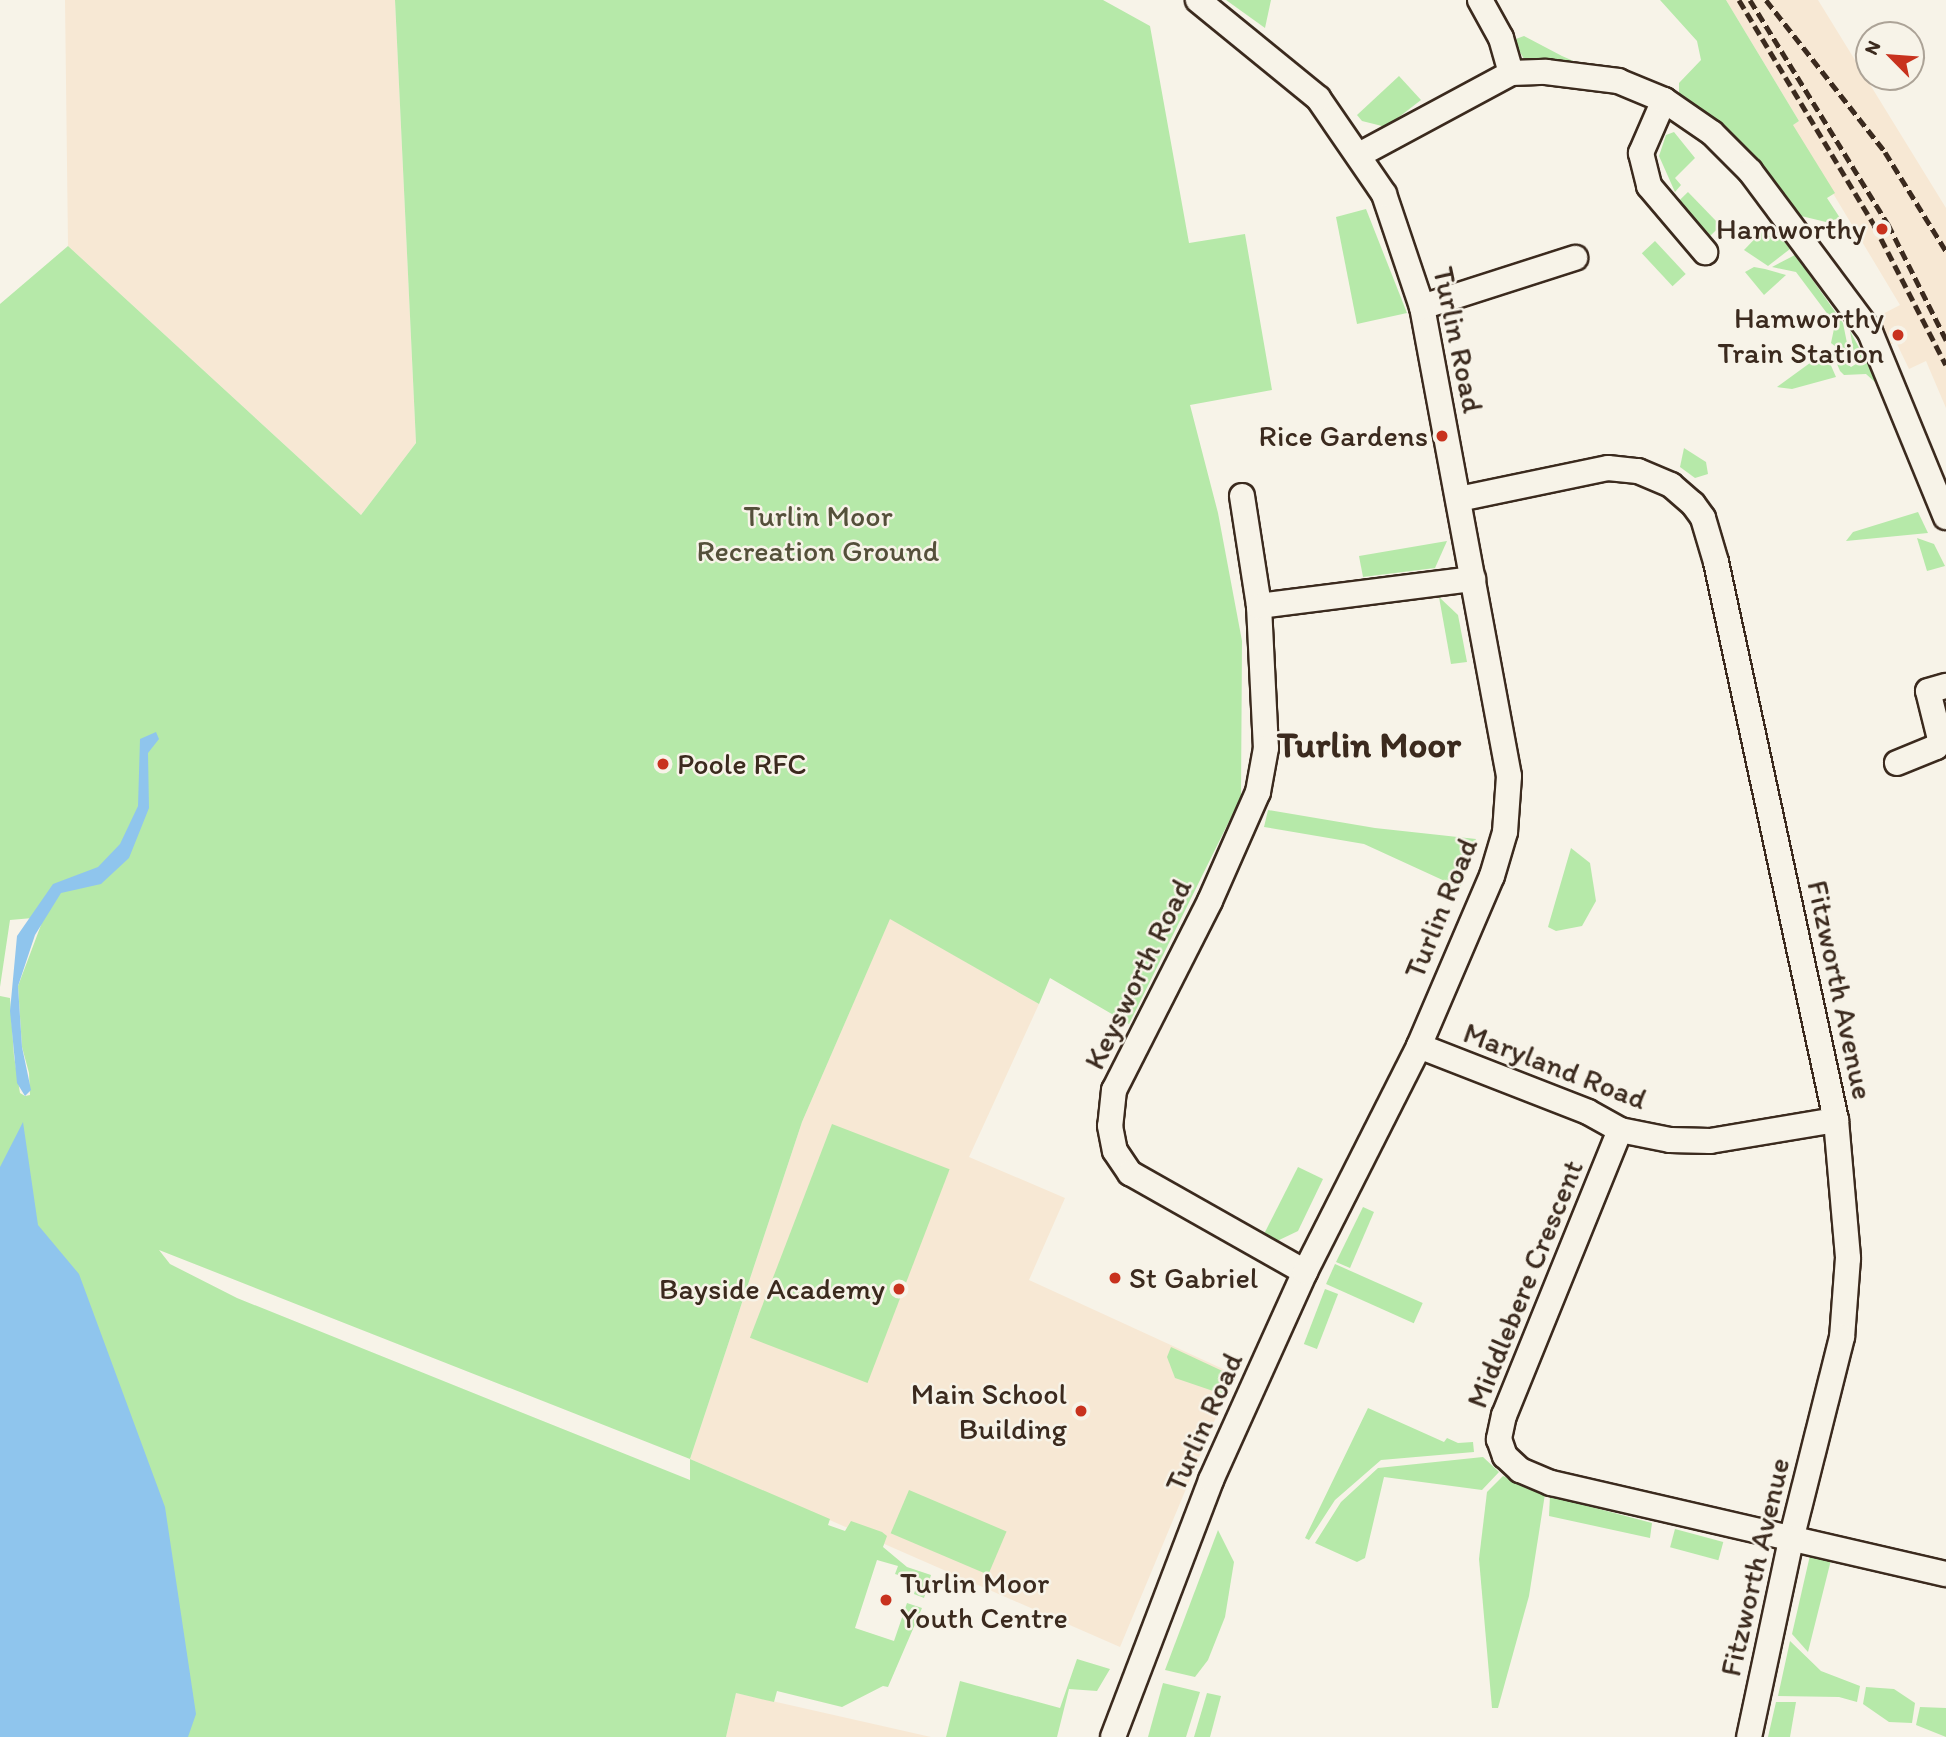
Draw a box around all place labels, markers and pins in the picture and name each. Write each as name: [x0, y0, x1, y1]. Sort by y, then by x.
place label: Hamworthy: [1716, 211, 1866, 247]
marker: Hamworthy: [1872, 219, 1892, 239]
place label: Hamworthy Train Station: [1716, 300, 1884, 370]
marker: Hamworthy Train Station: [1890, 327, 1906, 343]
place label: Rice Gardens: [1258, 418, 1428, 454]
marker: Rice Gardens: [1434, 428, 1450, 444]
place label: Poole RFC: [677, 746, 806, 782]
marker: Poole RFC: [655, 756, 671, 772]
place label: St Gabriel: [1129, 1260, 1258, 1296]
marker: St Gabriel: [1107, 1270, 1123, 1286]
place label: Bayside Academy: [659, 1271, 885, 1307]
marker: Bayside Academy: [891, 1281, 907, 1297]
place label: Main School Building: [911, 1376, 1067, 1446]
marker: Main School Building: [1073, 1403, 1089, 1419]
place label: Turlin Moor Youth Centre: [900, 1565, 1068, 1636]
marker: Turlin Moor Youth Centre: [878, 1592, 894, 1608]

